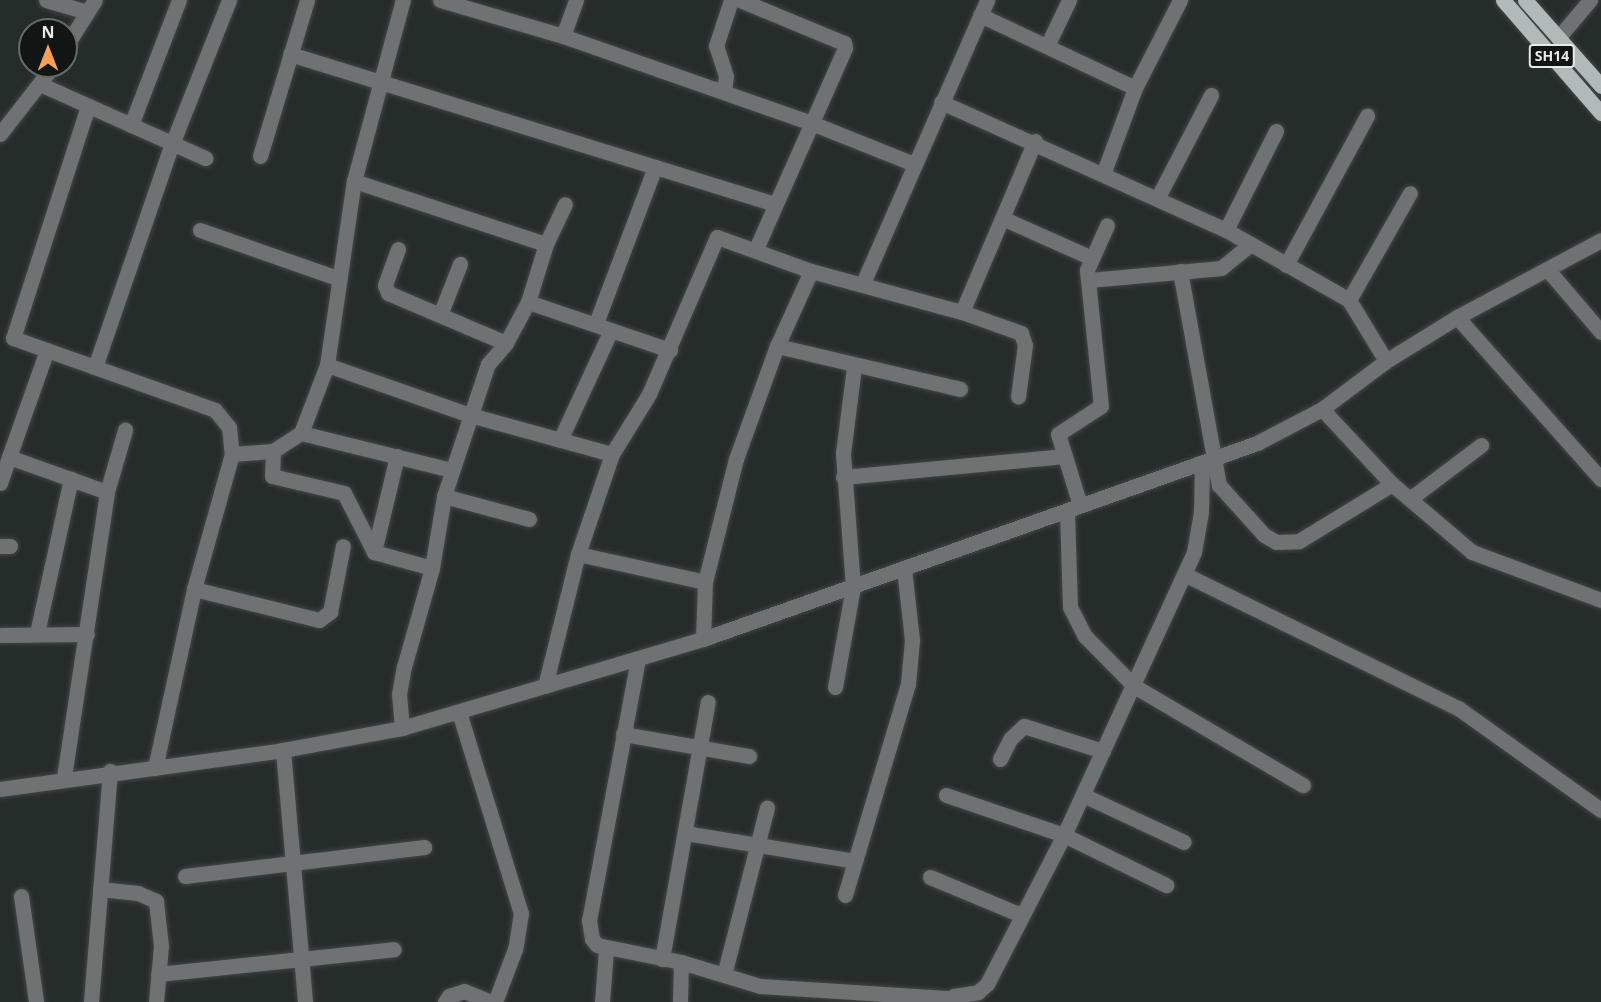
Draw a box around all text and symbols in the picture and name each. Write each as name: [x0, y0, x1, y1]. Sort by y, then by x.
north arrow: [18, 18, 78, 78]
text: N: [41, 21, 55, 43]
road number: SH14: [1528, 45, 1576, 67]

